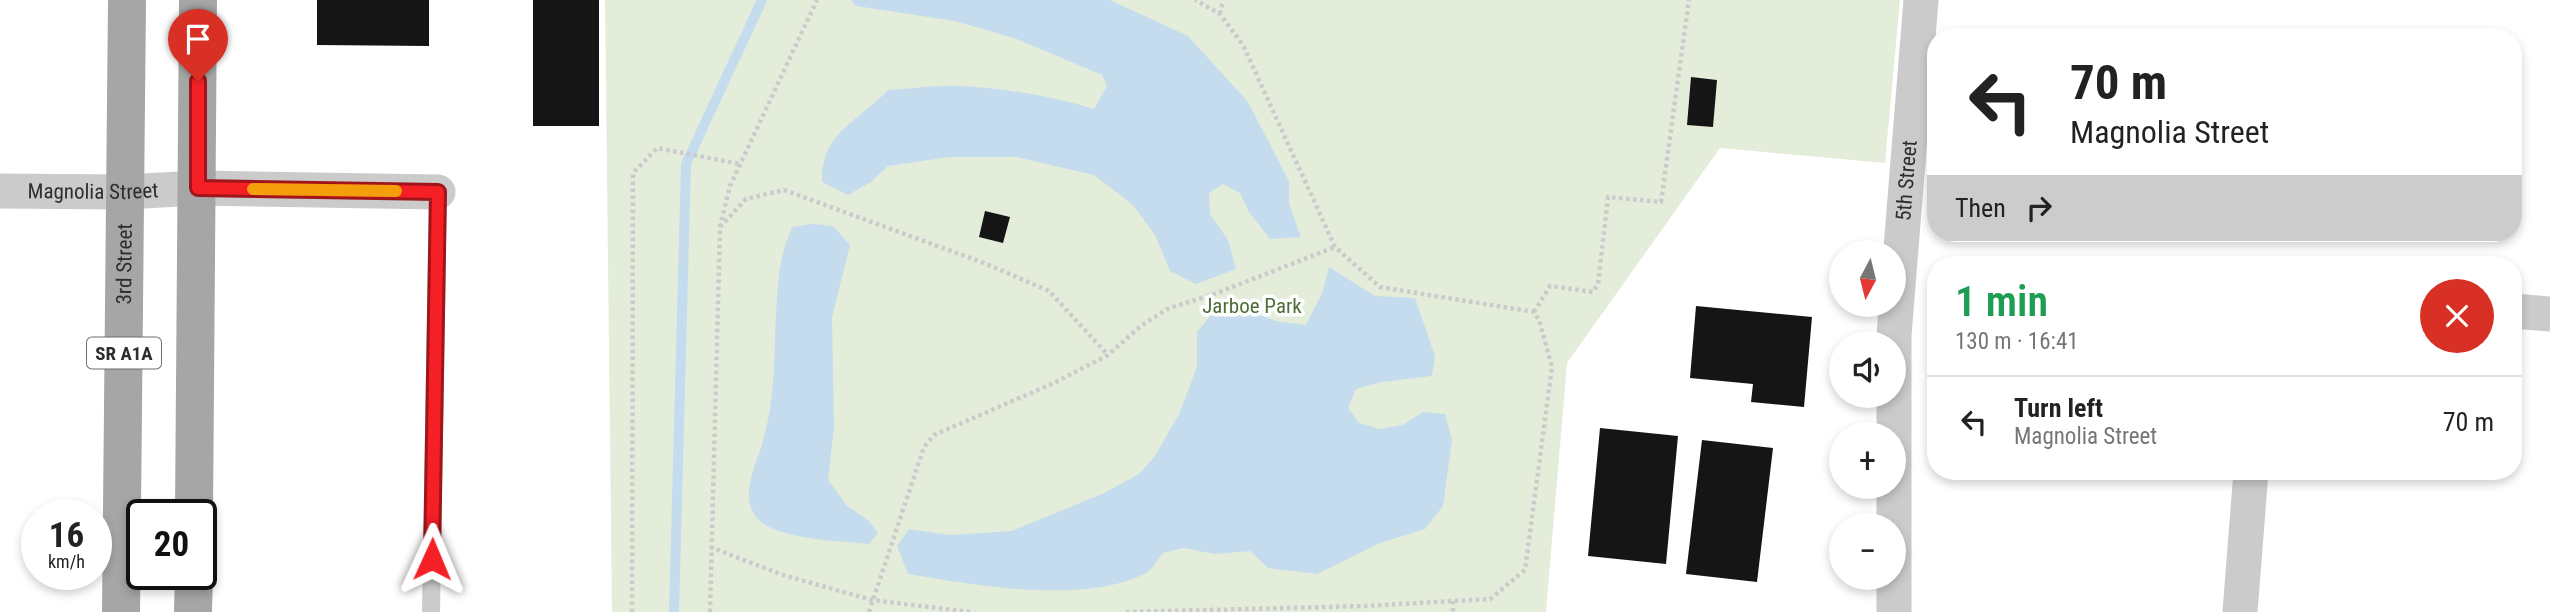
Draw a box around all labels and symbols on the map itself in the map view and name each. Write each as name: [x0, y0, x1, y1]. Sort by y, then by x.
pin: [168, 9, 228, 81]
street label: 5th Street: [1891, 139, 1922, 222]
street label: Magnolia Street: [28, 178, 159, 204]
street label: 3rd Street: [112, 223, 137, 305]
north arrow: [1829, 240, 1906, 317]
park label: Jarboe Park: [1202, 294, 1302, 318]
road number: SR A1A: [87, 338, 161, 368]
speed limit sign: 20: [126, 499, 217, 590]
position arrow: [395, 522, 469, 596]

